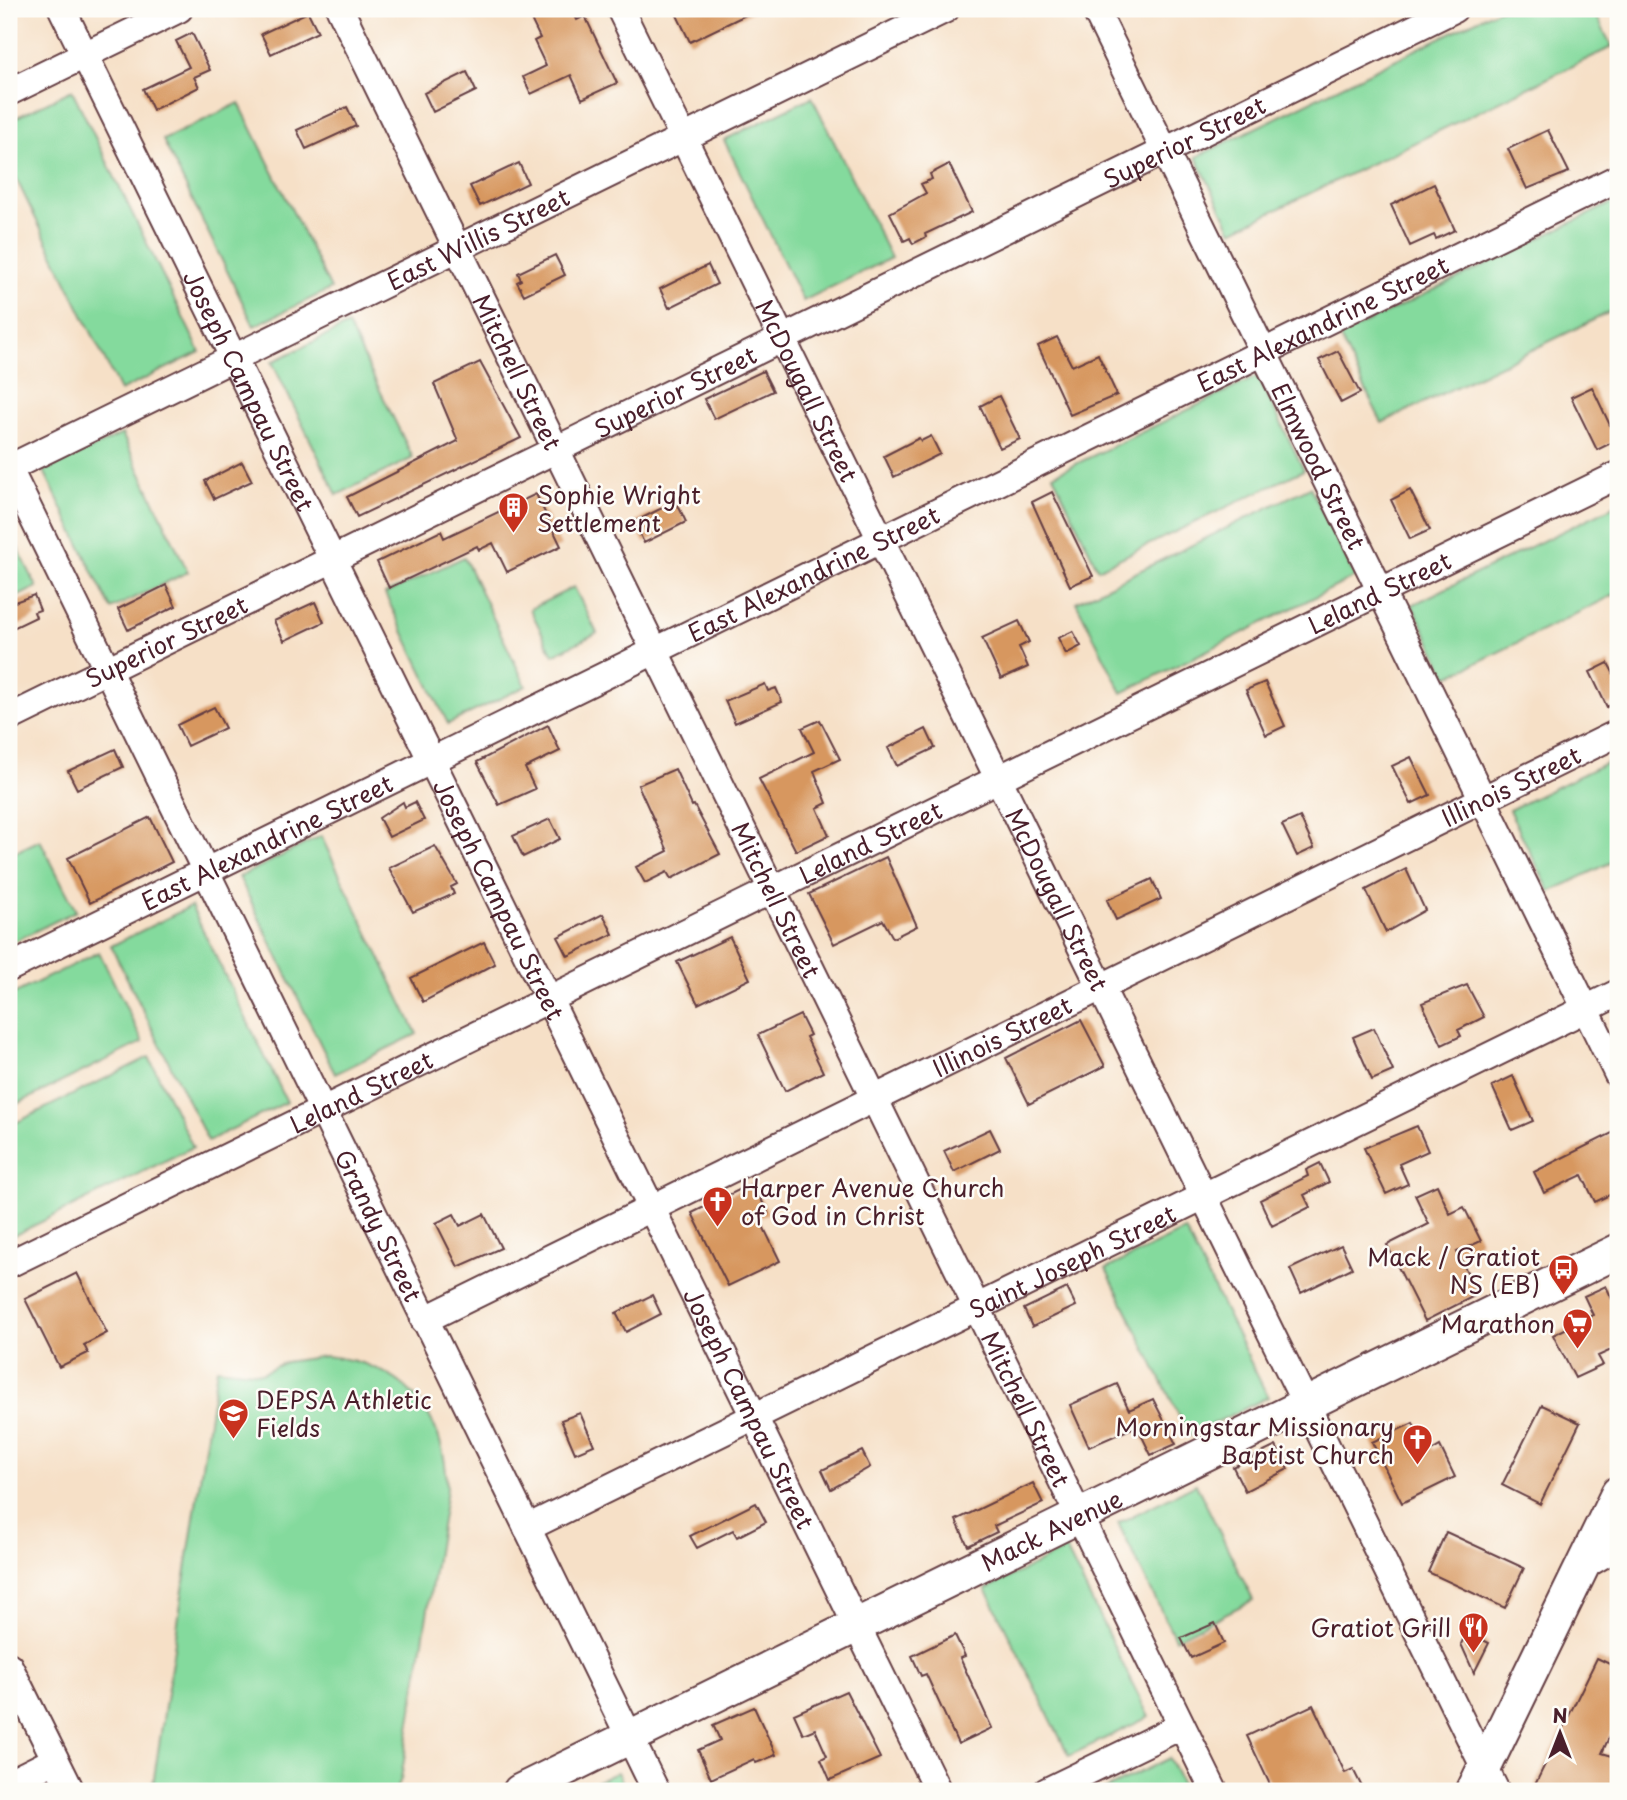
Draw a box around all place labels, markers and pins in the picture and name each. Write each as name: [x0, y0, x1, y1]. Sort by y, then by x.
place label: Sophie Wright Settlement: [537, 476, 701, 540]
building icon: Sophie Wright Settlement: [497, 491, 531, 535]
place label: Harper Avenue Church of God in Christ: [741, 1169, 1005, 1233]
church icon: Harper Avenue Church of God in Christ: [701, 1184, 735, 1228]
place label: Mack / Gratiot NS (EB): [1367, 1238, 1540, 1302]
bus stop icon: Mack / Gratiot NS (EB): [1546, 1253, 1580, 1297]
place label: Marathon: [1441, 1305, 1555, 1341]
supermarket icon: Marathon: [1561, 1306, 1595, 1350]
place label: DEPSA Athletic Fields: [256, 1381, 432, 1445]
school or university icon: DEPSA Athletic Fields: [216, 1396, 250, 1440]
place label: Morningstar Missionary Baptist Church: [1115, 1408, 1394, 1472]
church icon: Morningstar Missionary Baptist Church: [1400, 1423, 1434, 1467]
place label: Gratiot Grill: [1310, 1609, 1451, 1645]
restaurant icon: Gratiot Grill: [1457, 1610, 1491, 1654]

